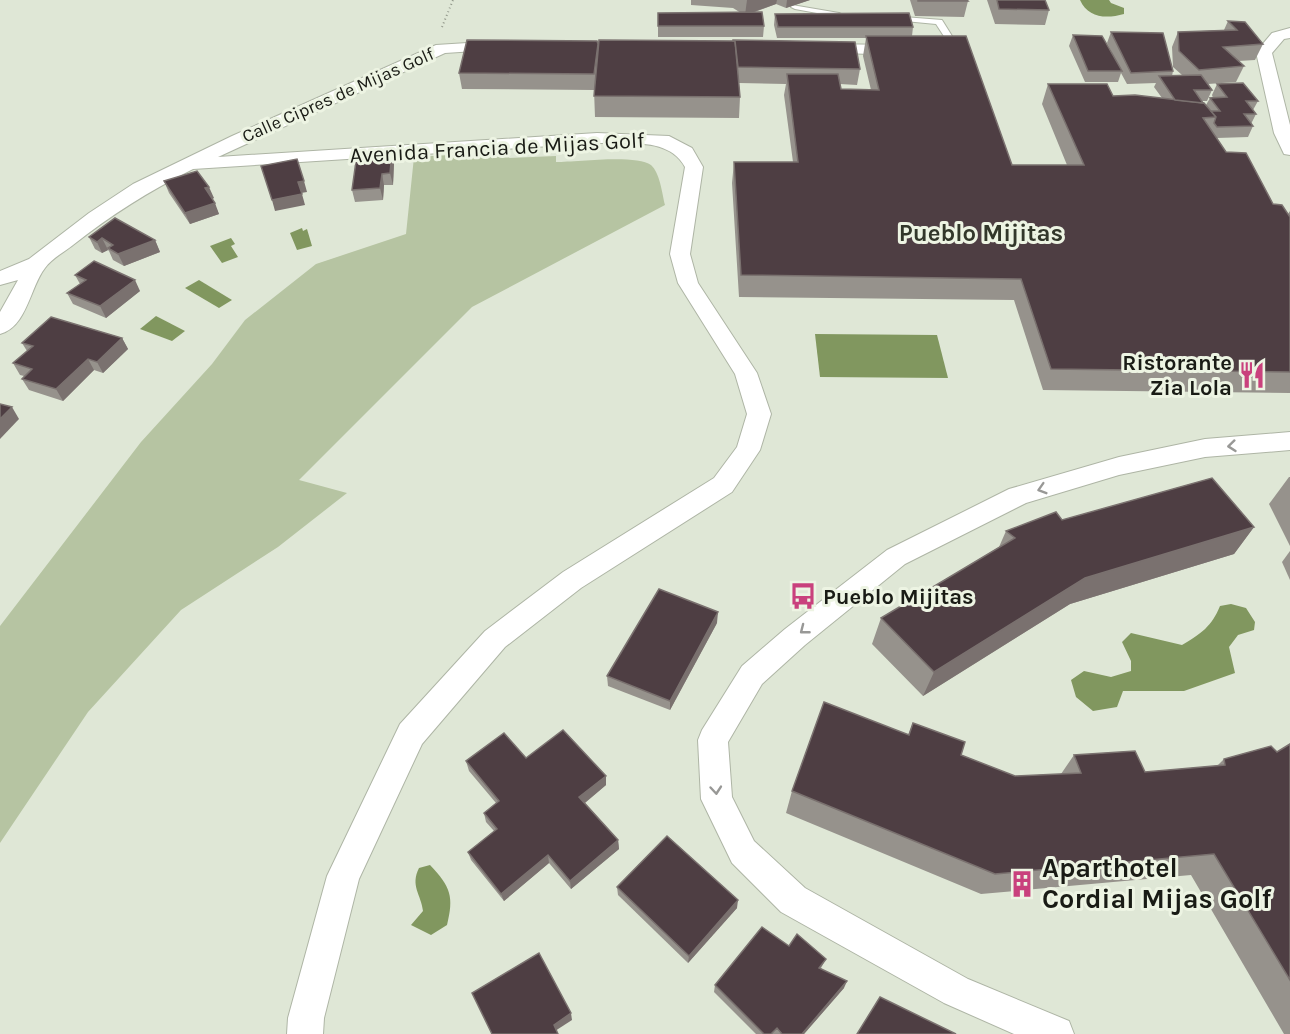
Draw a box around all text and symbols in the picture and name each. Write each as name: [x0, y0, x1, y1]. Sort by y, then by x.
street label: Calle Cipres de Mijas Golf: [239, 42, 438, 147]
street label: Avenida Francia de Mijas Golf: [349, 127, 646, 169]
district label: Pueblo Mijitas: [899, 219, 1063, 247]
place label: Ristorante Zia Lola: [1122, 350, 1232, 401]
restaurant icon: Ristorante Zia Lola: [1237, 360, 1267, 390]
one-way arrow: [1227, 439, 1236, 452]
one-way arrow: [1037, 482, 1048, 494]
bus stop icon: Pueblo Mijitas: [788, 581, 818, 611]
place label: Pueblo Mijitas: [823, 584, 974, 610]
one-way arrow: [799, 622, 810, 633]
one-way arrow: [709, 786, 722, 795]
place label: Aparthotel Cordial Mijas Golf: [1042, 852, 1271, 915]
building icon: Aparthotel Cordial Mijas Golf: [1007, 869, 1037, 899]

